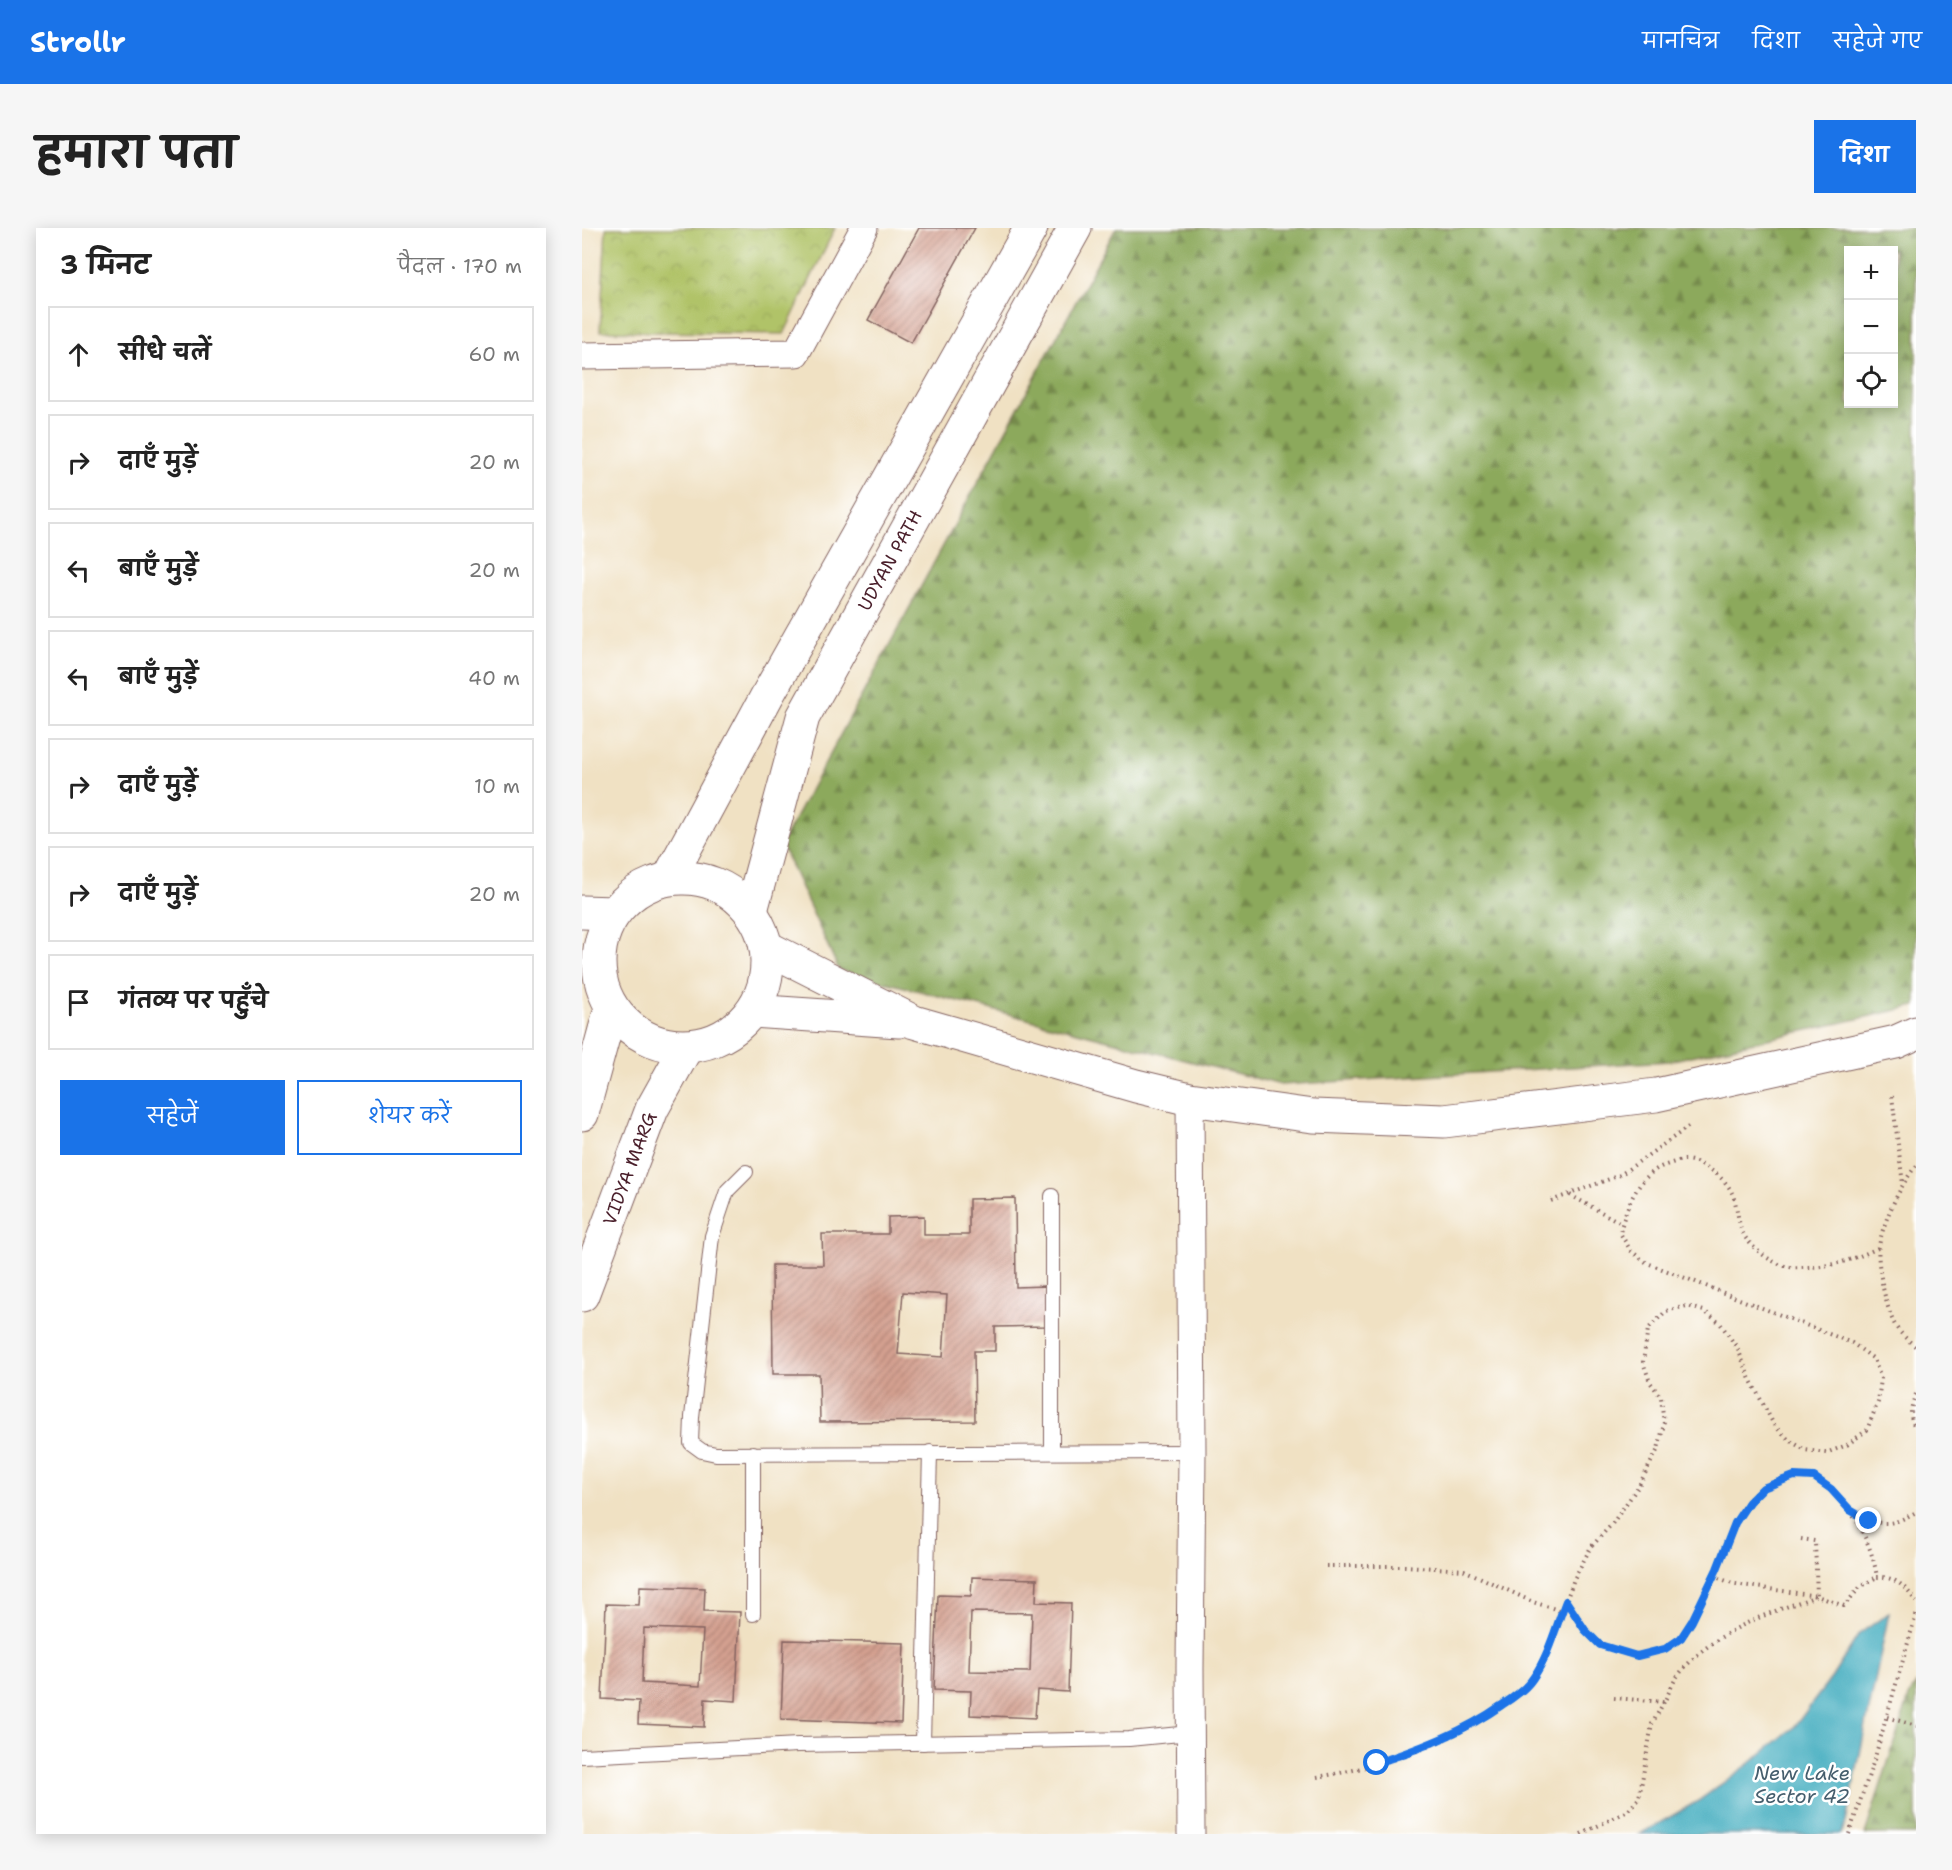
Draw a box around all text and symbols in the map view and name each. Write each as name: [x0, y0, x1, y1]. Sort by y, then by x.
text: Strollr: [30, 23, 126, 61]
text: मानचित्र: [1642, 27, 1719, 55]
text: दिशा: [1752, 27, 1800, 55]
text: सहेजे गए: [1833, 27, 1922, 55]
button: दिशा: [1814, 120, 1916, 193]
text: हमारा पता: [36, 124, 237, 180]
map controls: [1844, 246, 1898, 408]
button: +: [1844, 246, 1898, 300]
text: 3 मिनट: [60, 247, 150, 282]
text: पैदल · 170 m: [398, 253, 522, 279]
button: −: [1844, 300, 1898, 354]
icon: ahead: [62, 338, 95, 371]
text: सीधे चलें: [119, 338, 211, 367]
text: 60 m: [468, 341, 520, 367]
button: locate: [1844, 354, 1898, 408]
icon: right: [62, 446, 95, 479]
text: दाएँ मुड़ें: [119, 446, 198, 475]
text: 20 m: [469, 449, 520, 475]
street label: UDYAN PATH: [852, 506, 928, 615]
icon: left: [62, 554, 95, 587]
text: बाएँ मुड़ें: [119, 554, 198, 583]
text: 20 m: [469, 557, 520, 583]
icon: left: [62, 662, 95, 695]
text: बाएँ मुड़ें: [119, 662, 198, 691]
text: 40 m: [468, 665, 520, 691]
icon: right: [62, 770, 95, 803]
text: दाएँ मुड़ें: [119, 770, 198, 799]
text: 10 m: [474, 773, 520, 799]
icon: right: [62, 878, 95, 911]
text: दाएँ मुड़ें: [119, 878, 198, 907]
text: 20 m: [469, 881, 520, 907]
icon: arrive: [62, 986, 95, 1019]
text: गंतव्य पर पहुँचे: [119, 986, 268, 1015]
button: सहेजें: [60, 1080, 285, 1155]
button: शेयर करें: [297, 1080, 522, 1155]
street label: VIDYA MARG: [597, 1108, 662, 1229]
route end: [1855, 1507, 1881, 1533]
route start: [1363, 1749, 1389, 1775]
water label: New Lake Sector 42: [1754, 1760, 1850, 1809]

